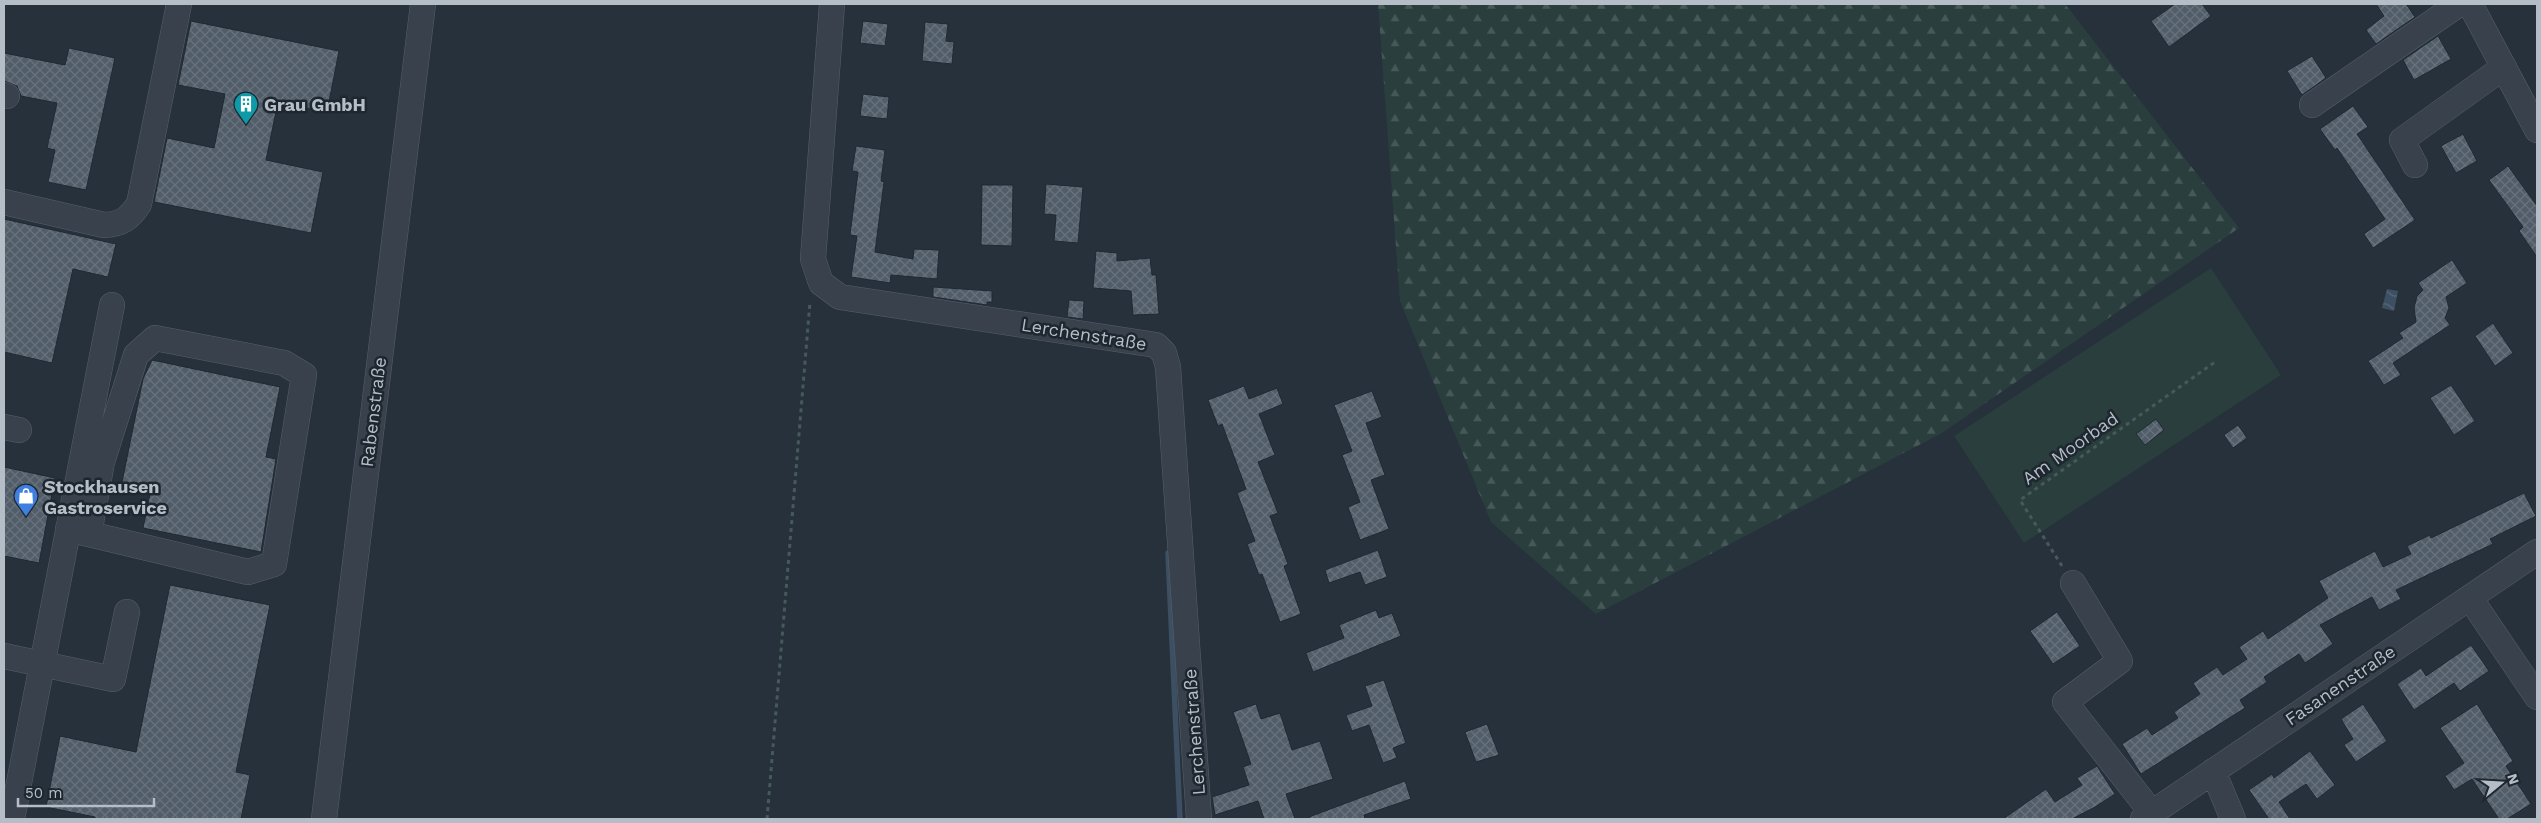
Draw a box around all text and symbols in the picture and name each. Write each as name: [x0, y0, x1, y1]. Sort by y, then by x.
building icon: Grau GmbH: [233, 91, 259, 125]
place label: Grau GmbH: [264, 94, 366, 115]
street label: Lerchenstraße: [1020, 314, 1148, 354]
street label: Rabenstraße: [356, 356, 390, 468]
street label: Am Moorbad: [2018, 407, 2122, 489]
place label: Stockhausen Gastroservice: [44, 476, 167, 518]
shop icon: Stockhausen Gastroservice: [13, 483, 39, 517]
street label: Fasanenstraße: [2281, 640, 2399, 730]
street label: Lerchenstraße: [1179, 668, 1209, 796]
north arrow: [2476, 758, 2526, 808]
text: N: [2504, 772, 2523, 786]
scale bar: [18, 776, 154, 808]
text: 50 m: [25, 784, 62, 802]

